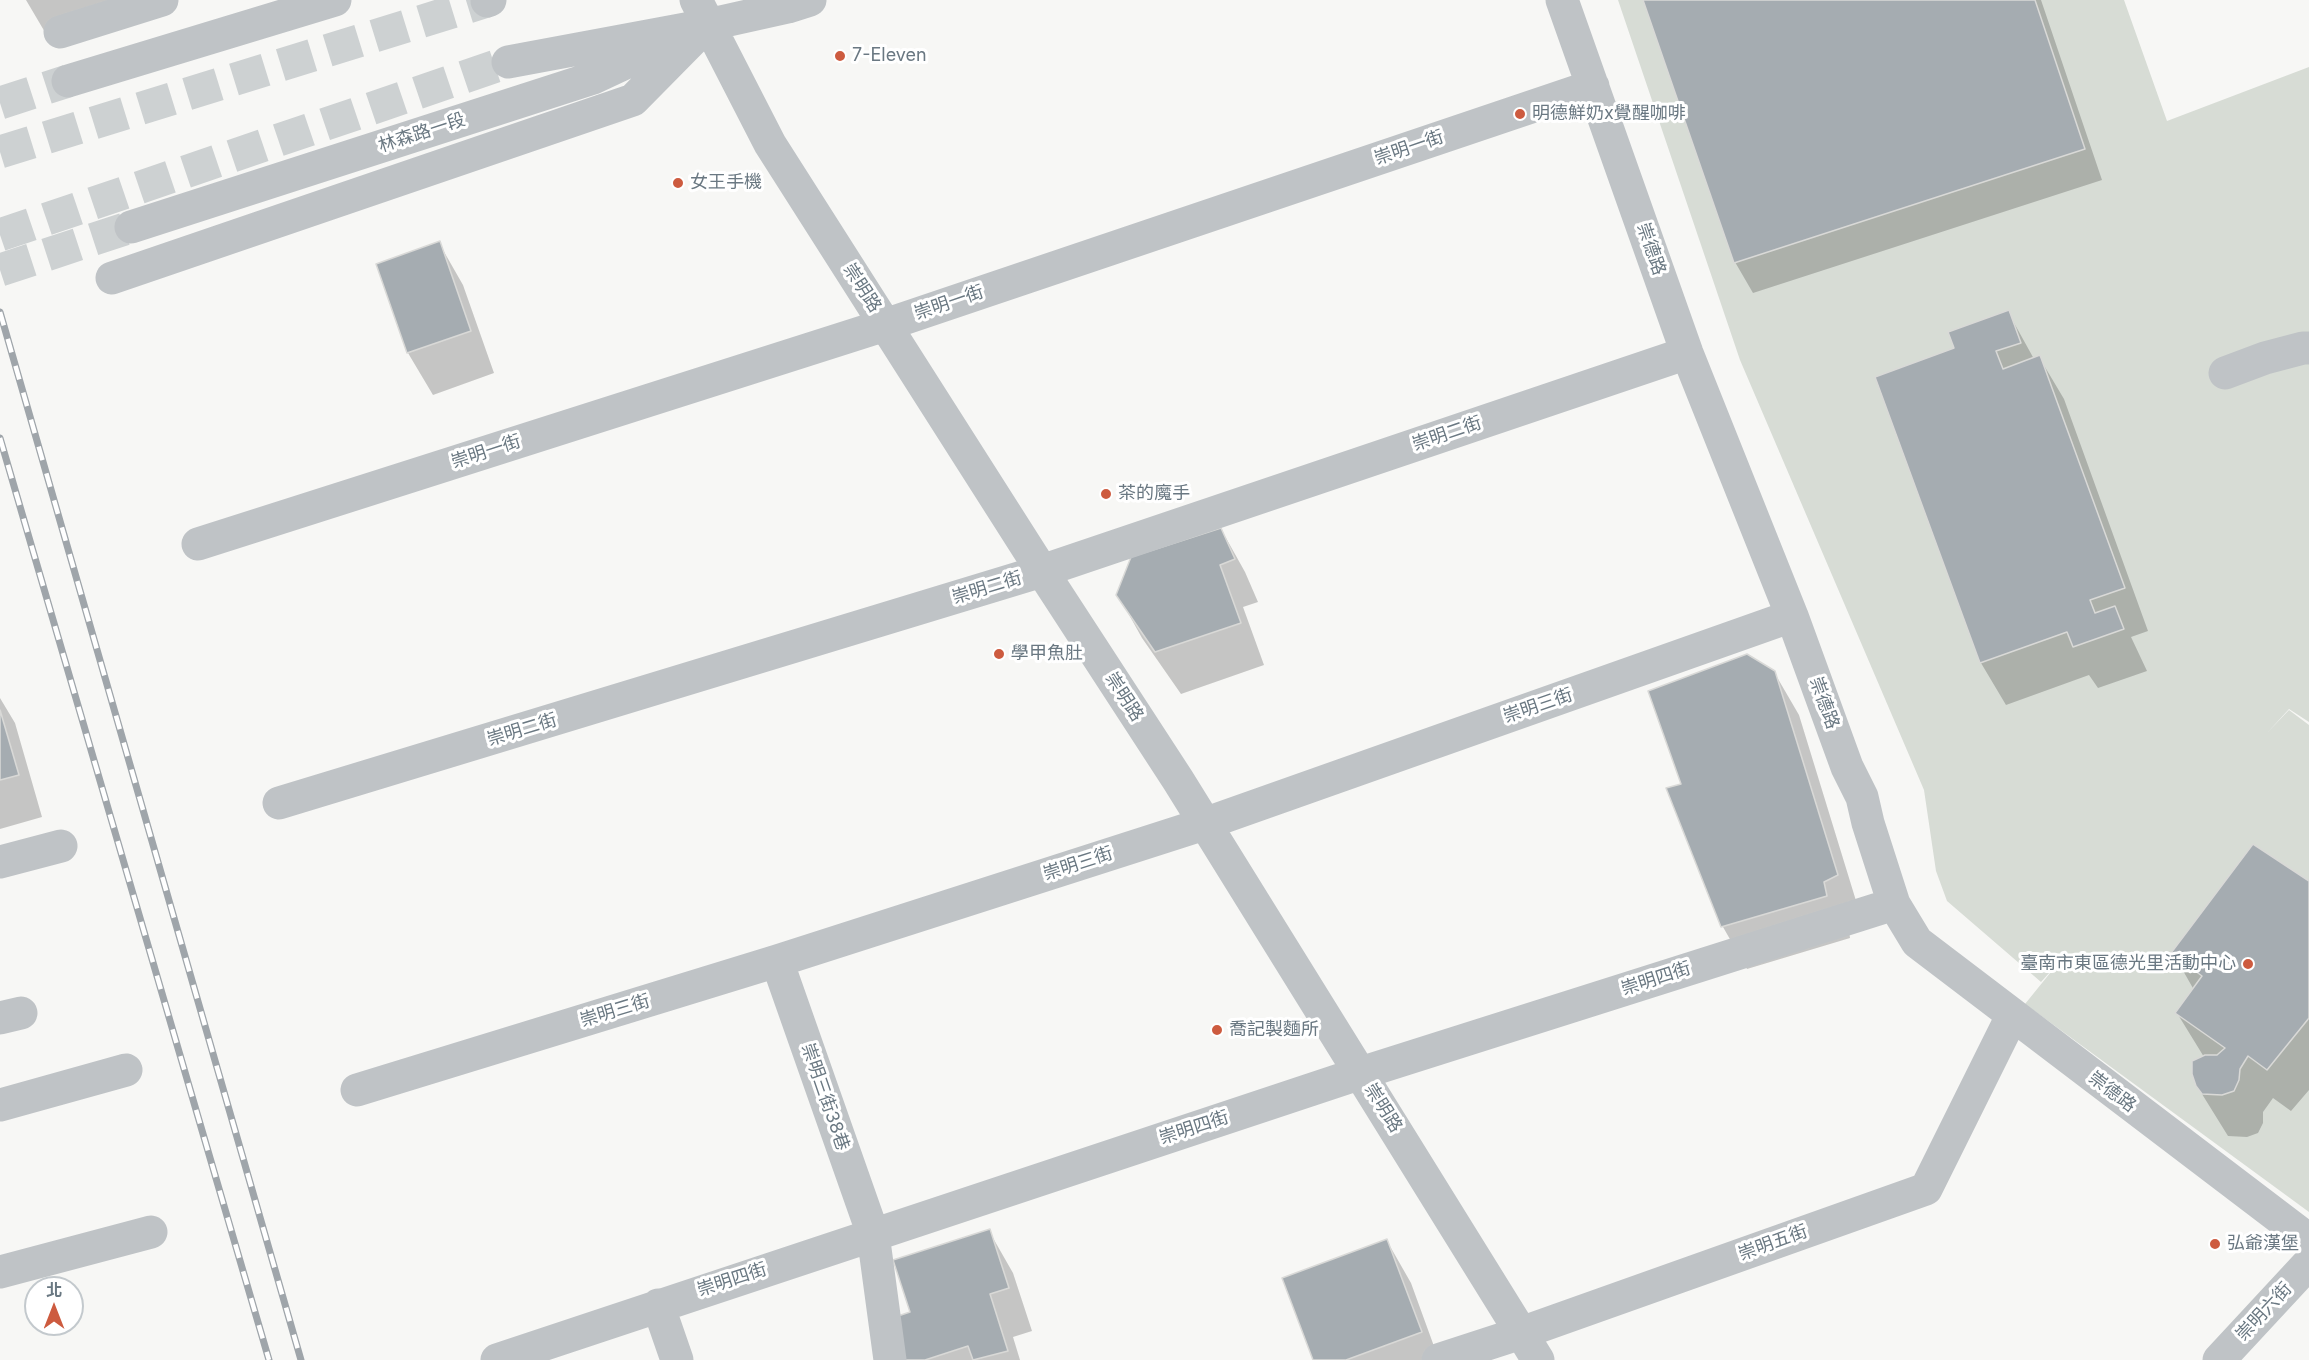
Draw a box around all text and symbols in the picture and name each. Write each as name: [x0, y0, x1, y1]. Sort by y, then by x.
place label: 7-Eleven: [852, 45, 927, 67]
marker: 7-Eleven: [833, 49, 847, 63]
place label: 明德鮮奶x覺醒咖啡: [1532, 103, 1686, 125]
marker: 明德鮮奶x覺醒咖啡: [1513, 107, 1527, 121]
street label: 林森路一段: [376, 109, 468, 157]
street label: 崇明一街: [1371, 126, 1447, 170]
place label: 女王手機: [690, 172, 762, 194]
marker: 女王手機: [671, 176, 685, 190]
street label: 崇德路: [1632, 220, 1670, 278]
street label: 崇明路: [838, 259, 886, 317]
street label: 崇明一街: [911, 281, 987, 325]
street label: 崇明二街: [1409, 412, 1485, 456]
street label: 崇明一街: [448, 431, 524, 473]
place label: 茶的魔手: [1118, 483, 1190, 505]
marker: 茶的魔手: [1099, 487, 1113, 501]
street label: 崇明二街: [949, 567, 1025, 609]
place label: 學甲魚肚: [1011, 643, 1083, 665]
marker: 學甲魚肚: [992, 647, 1006, 661]
street label: 崇明路: [1100, 668, 1148, 726]
street label: 崇德路: [1805, 674, 1843, 732]
street label: 崇明三街: [1500, 684, 1576, 728]
street label: 崇明二街: [484, 709, 560, 751]
street label: 崇明三街: [1040, 843, 1116, 885]
place label: 臺南市東區德光里活動中心: [2020, 953, 2236, 975]
marker: 臺南市東區德光里活動中心: [2241, 957, 2255, 971]
street label: 崇明四街: [1618, 958, 1694, 1000]
street label: 崇明三街: [577, 990, 653, 1032]
place label: 喬記製麵所: [1229, 1019, 1319, 1041]
marker: 喬記製麵所: [1210, 1023, 1224, 1037]
street label: 崇明三街38巷: [797, 1040, 853, 1154]
street label: 崇德路: [2084, 1067, 2140, 1117]
street label: 崇明路: [1360, 1079, 1406, 1137]
street label: 崇明四街: [1156, 1107, 1232, 1149]
street label: 崇明五街: [1735, 1221, 1811, 1265]
place label: 弘爺漢堡: [2227, 1233, 2299, 1255]
marker: 弘爺漢堡: [2208, 1237, 2222, 1251]
street label: 崇明四街: [694, 1259, 770, 1301]
north arrow: [24, 1276, 84, 1336]
street label: 崇明六街: [2232, 1278, 2296, 1346]
text: 北: [46, 1280, 62, 1300]

